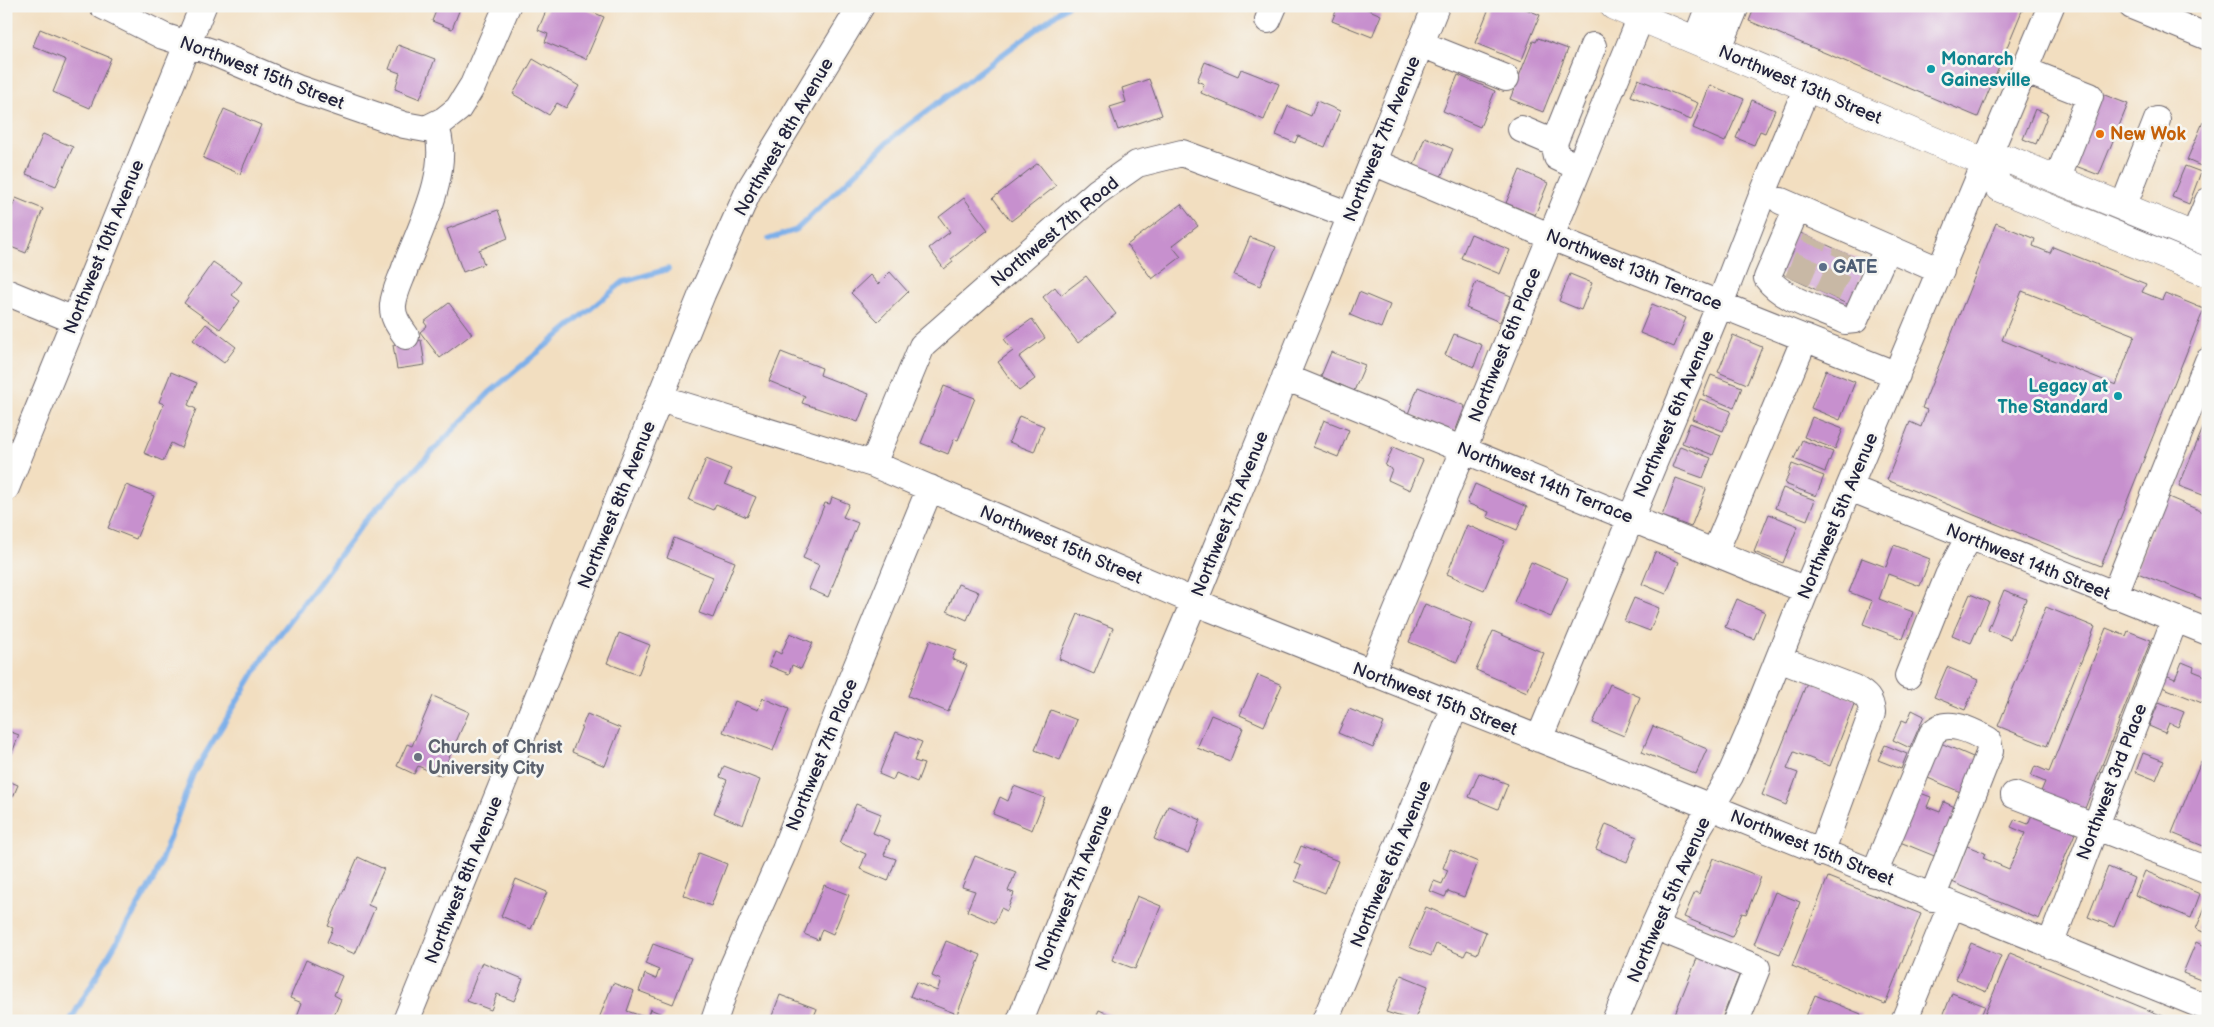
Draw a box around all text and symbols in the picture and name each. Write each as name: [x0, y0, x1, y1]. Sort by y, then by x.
street label: Northwest 15th Street: [177, 32, 348, 114]
street label: Northwest 13th Street: [1715, 41, 1885, 129]
place label: Monarch Gainesville: [1941, 49, 2031, 91]
street label: Northwest 7th Avenue: [1339, 53, 1425, 225]
street label: Northwest 8th Avenue: [730, 54, 838, 220]
marker: Monarch Gainesville: [1925, 63, 1937, 75]
place label: New Wok: [2110, 124, 2186, 145]
marker: New Wok: [2094, 128, 2106, 140]
street label: Northwest 10th Avenue: [59, 157, 149, 337]
street label: Northwest 7th Road: [987, 173, 1123, 291]
street label: Northwest 13th Terrace: [1543, 225, 1725, 315]
place label: GATE: [1833, 257, 1878, 278]
marker: GATE: [1817, 261, 1829, 273]
street label: Northwest 6th Place: [1464, 264, 1546, 425]
street label: Northwest 6th Avenue: [1629, 327, 1719, 501]
place label: Legacy at The Standard: [1998, 376, 2108, 418]
marker: Legacy at The Standard: [2112, 390, 2124, 402]
street label: Northwest 8th Avenue: [574, 418, 660, 592]
street label: Northwest 7th Avenue: [1187, 428, 1273, 600]
street label: Northwest 5th Avenue: [1793, 429, 1883, 602]
street label: Northwest 14th Terrace: [1454, 438, 1636, 528]
street label: Northwest 15th Street: [977, 501, 1146, 589]
street label: Northwest 14th Street: [1943, 519, 2114, 605]
street label: Northwest 15th Street: [1350, 658, 1521, 740]
street label: Northwest 7th Place: [782, 676, 862, 834]
street label: Northwest 3rd Place: [2072, 701, 2152, 863]
place label: Church of Christ University City: [428, 737, 563, 779]
marker: Church of Christ University City: [412, 751, 424, 763]
street label: Northwest 6th Avenue: [1346, 777, 1436, 951]
street label: Northwest 8th Avenue: [421, 793, 507, 967]
street label: Northwest 7th Avenue: [1031, 802, 1117, 974]
street label: Northwest 15th Street: [1727, 806, 1897, 891]
street label: Northwest 5th Avenue: [1623, 814, 1715, 986]

